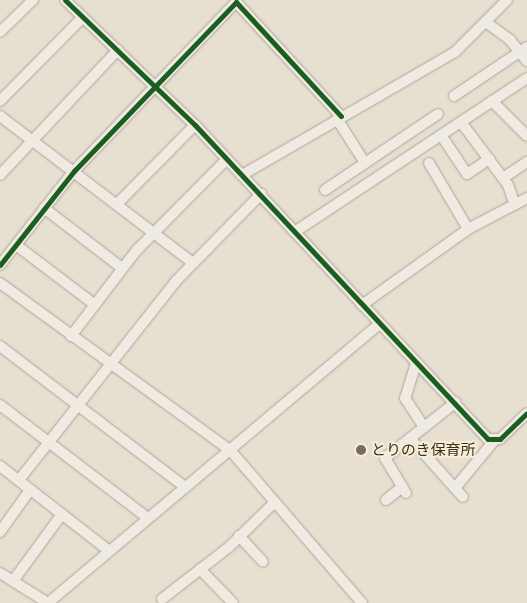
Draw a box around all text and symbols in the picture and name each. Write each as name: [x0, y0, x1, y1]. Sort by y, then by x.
place label: とりのき保育所: [371, 441, 476, 459]
marker: とりのき保育所: [355, 444, 367, 456]

